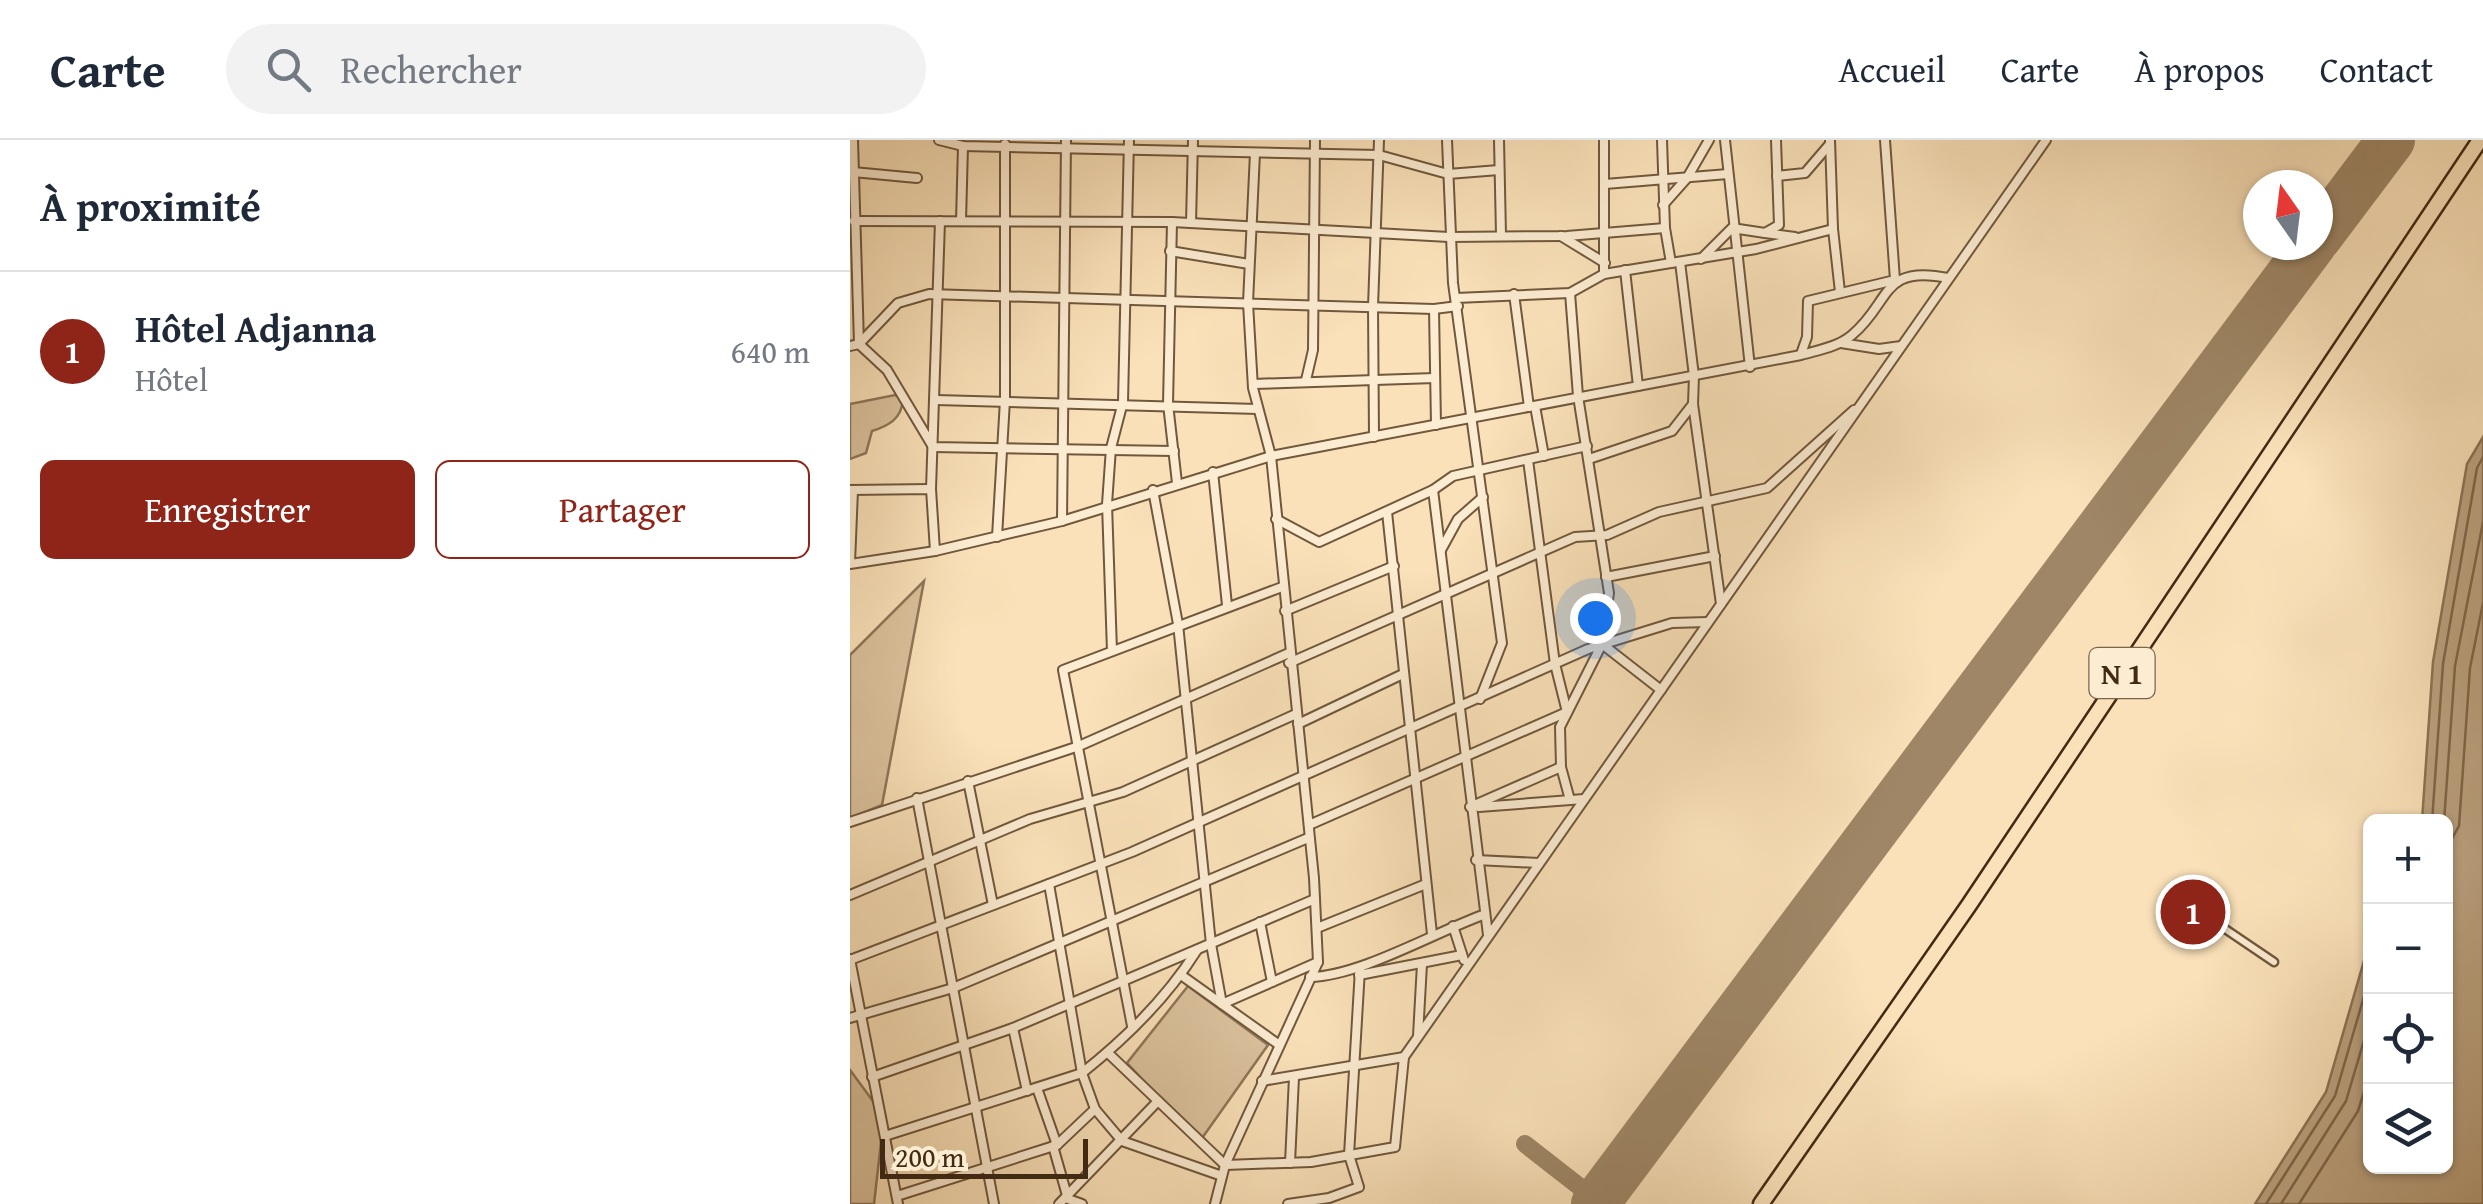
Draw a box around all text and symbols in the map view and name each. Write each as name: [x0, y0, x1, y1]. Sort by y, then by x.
search box: [226, 24, 926, 114]
text: Carte: [50, 34, 166, 105]
text: Rechercher: [341, 41, 522, 97]
icon: search: [261, 42, 316, 97]
text: Accueil: [1838, 44, 1946, 95]
text: Carte: [2001, 44, 2079, 95]
text: À propos: [2134, 44, 2265, 95]
text: Contact: [2320, 44, 2433, 95]
north arrow: [2243, 170, 2333, 260]
text: À proximité: [40, 175, 261, 236]
text: Hôtel Adjanna: [135, 300, 376, 356]
text: 1: [64, 328, 81, 375]
text: 640 m: [731, 328, 810, 375]
text: Hôtel: [135, 356, 208, 403]
button: Enregistrer: [40, 460, 415, 559]
button: Partager: [435, 460, 810, 559]
your location: [1570, 593, 1621, 644]
road number: N 1: [2090, 648, 2154, 698]
map controls: [2363, 814, 2453, 1174]
button: +: [2363, 814, 2453, 904]
pin: 1: [2160, 874, 2226, 950]
button: −: [2363, 904, 2453, 994]
button: locate: [2363, 994, 2453, 1084]
button: layers: [2363, 1084, 2453, 1174]
scale bar: [880, 1134, 1088, 1178]
text: 200 m: [895, 1136, 964, 1177]

